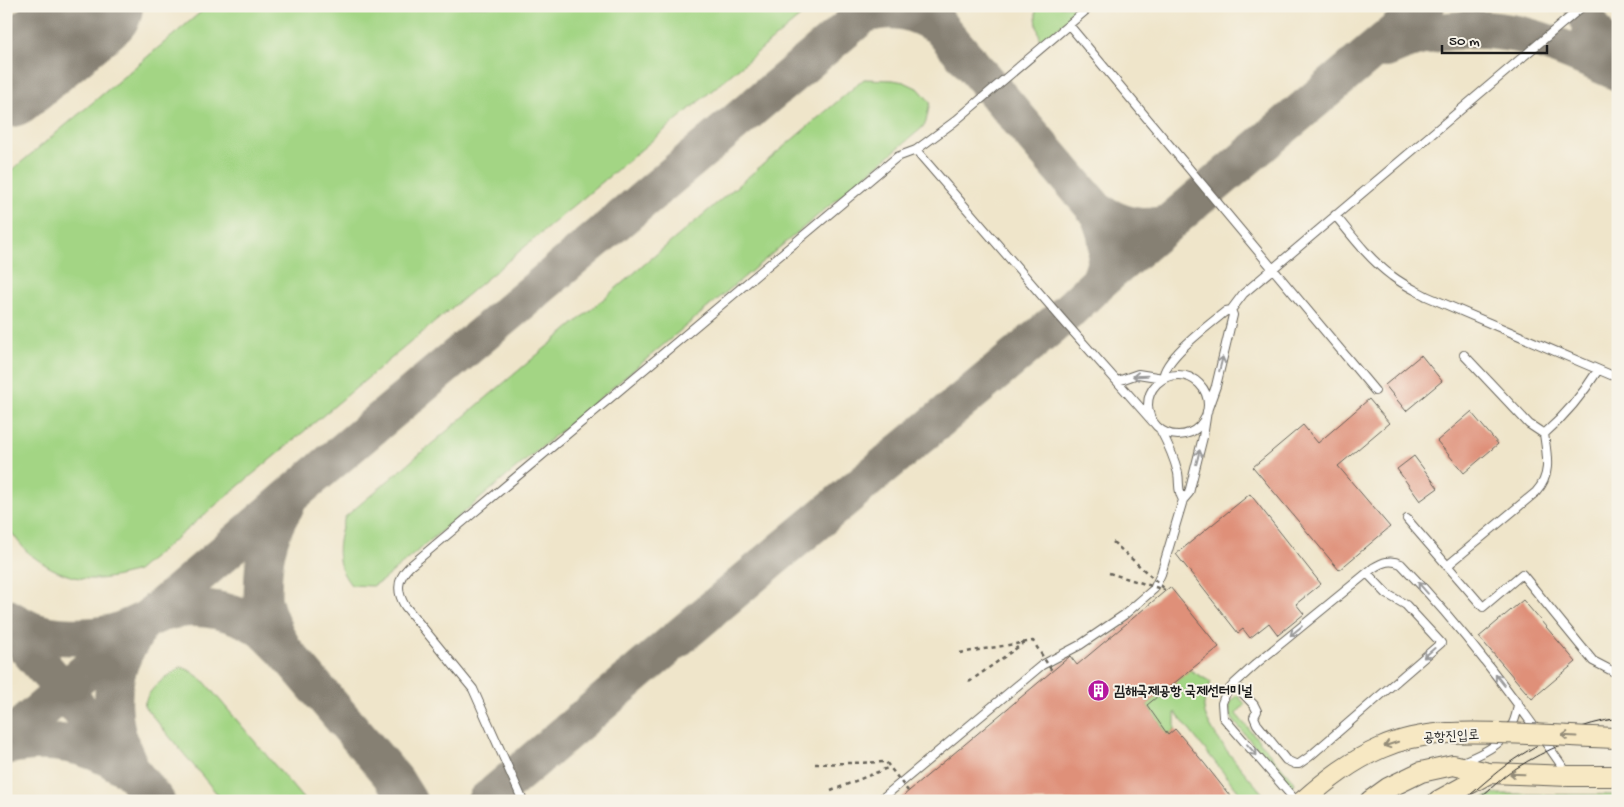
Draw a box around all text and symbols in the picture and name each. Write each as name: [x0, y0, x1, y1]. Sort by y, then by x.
scale bar: [1442, 22, 1546, 54]
text: 50 m: [1449, 33, 1480, 51]
one-way arrow: [1217, 357, 1226, 373]
one-way arrow: [1133, 371, 1149, 381]
one-way arrow: [1194, 449, 1203, 465]
one-way arrow: [1417, 582, 1428, 595]
one-way arrow: [1290, 626, 1303, 637]
one-way arrow: [1422, 648, 1435, 659]
one-way arrow: [1494, 674, 1505, 687]
building icon: 김해국제공항 국제선터미널: [1086, 678, 1110, 702]
place label: 김해국제공항 국제선터미널: [1114, 684, 1253, 701]
street label: 공항진입로: [1423, 728, 1480, 747]
one-way arrow: [1561, 731, 1577, 740]
one-way arrow: [1383, 740, 1399, 750]
one-way arrow: [1247, 744, 1258, 757]
one-way arrow: [1509, 769, 1525, 779]

